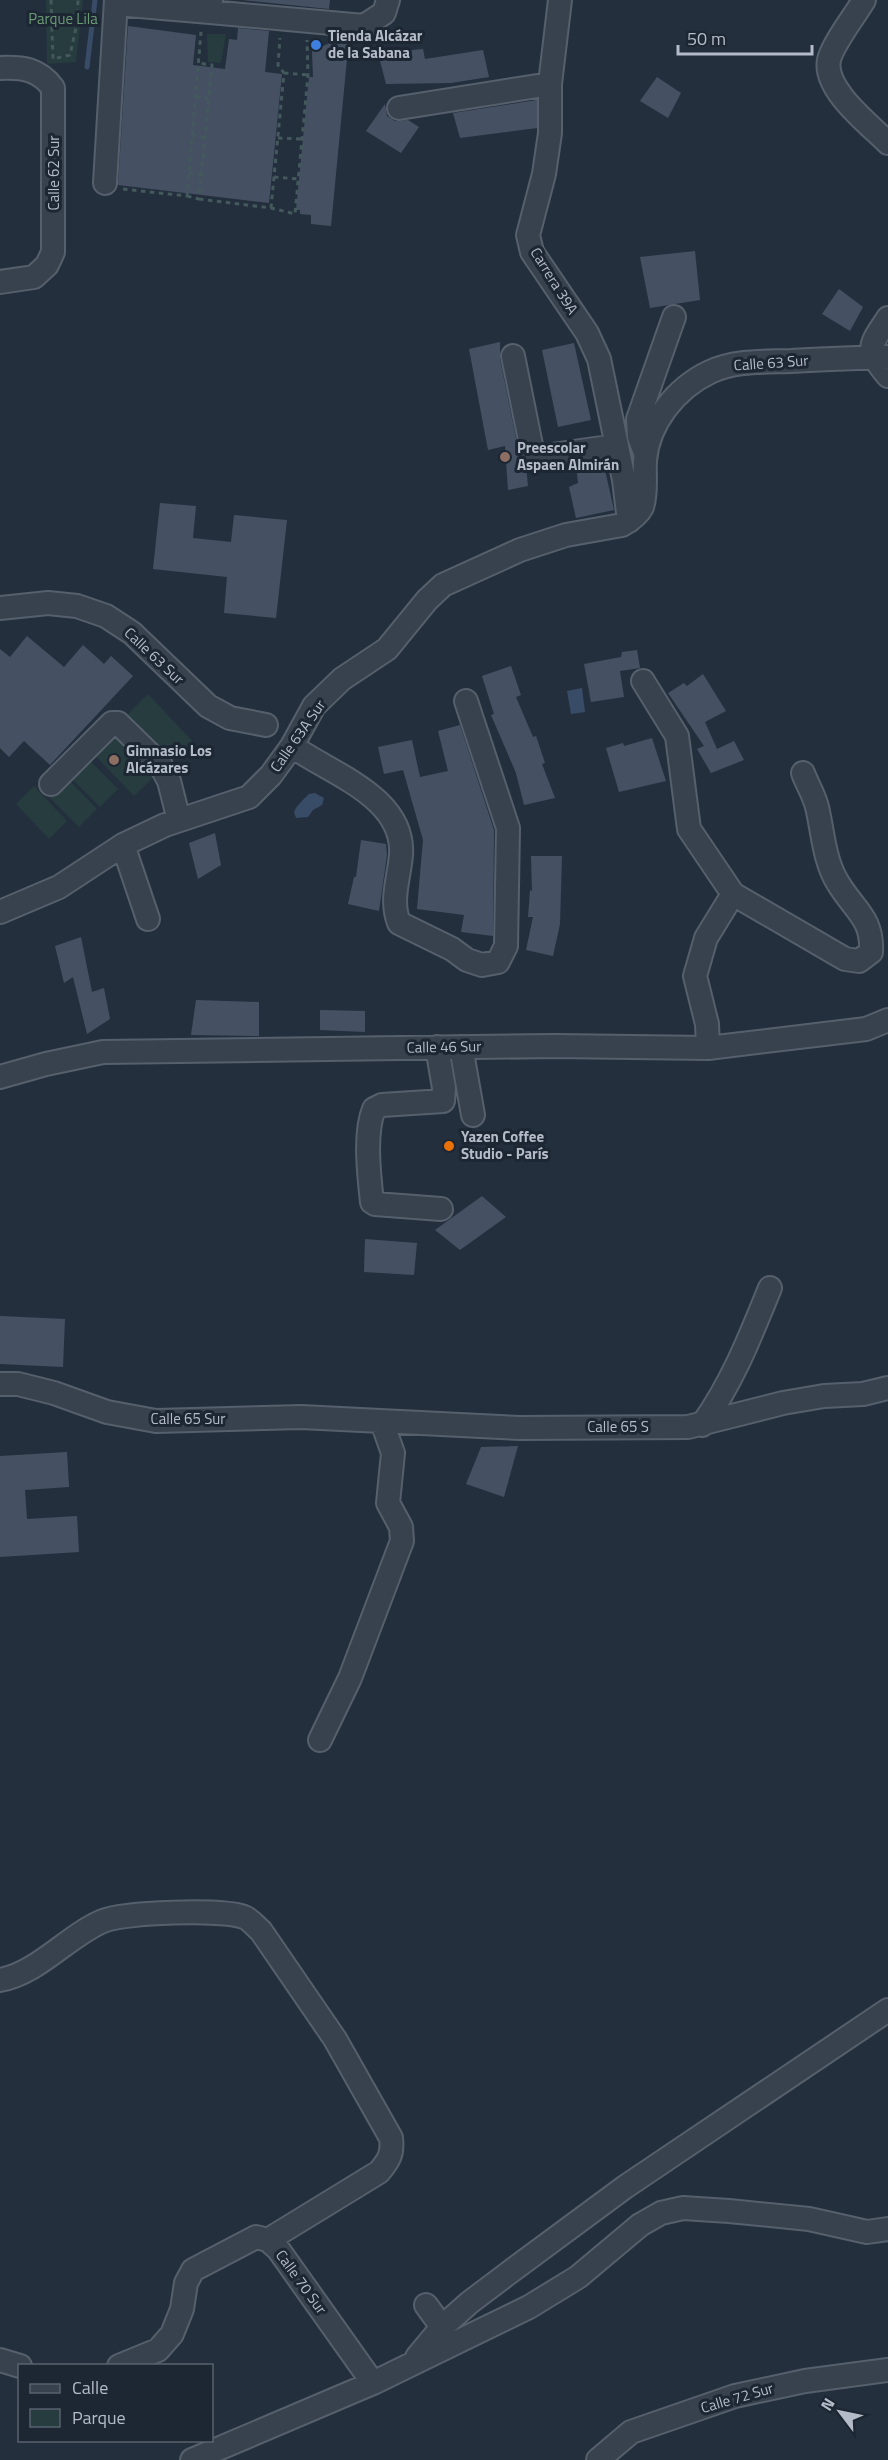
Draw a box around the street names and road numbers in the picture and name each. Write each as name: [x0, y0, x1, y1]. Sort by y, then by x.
street label: Calle 62 Sur: [42, 136, 65, 210]
street label: Carrera 39A: [525, 243, 584, 319]
street label: Calle 63 Sur: [733, 348, 809, 377]
street label: Calle 63 Sur: [119, 622, 190, 690]
street label: Calle 63A Sur: [264, 695, 331, 777]
street label: Calle 46 Sur: [406, 1034, 482, 1059]
street label: Calle 65 Sur: [151, 1407, 225, 1430]
street label: Calle 65 S: [587, 1415, 649, 1438]
street label: Calle 70 Sur: [270, 2245, 333, 2319]
street label: Calle 72 Sur: [698, 2376, 776, 2419]

